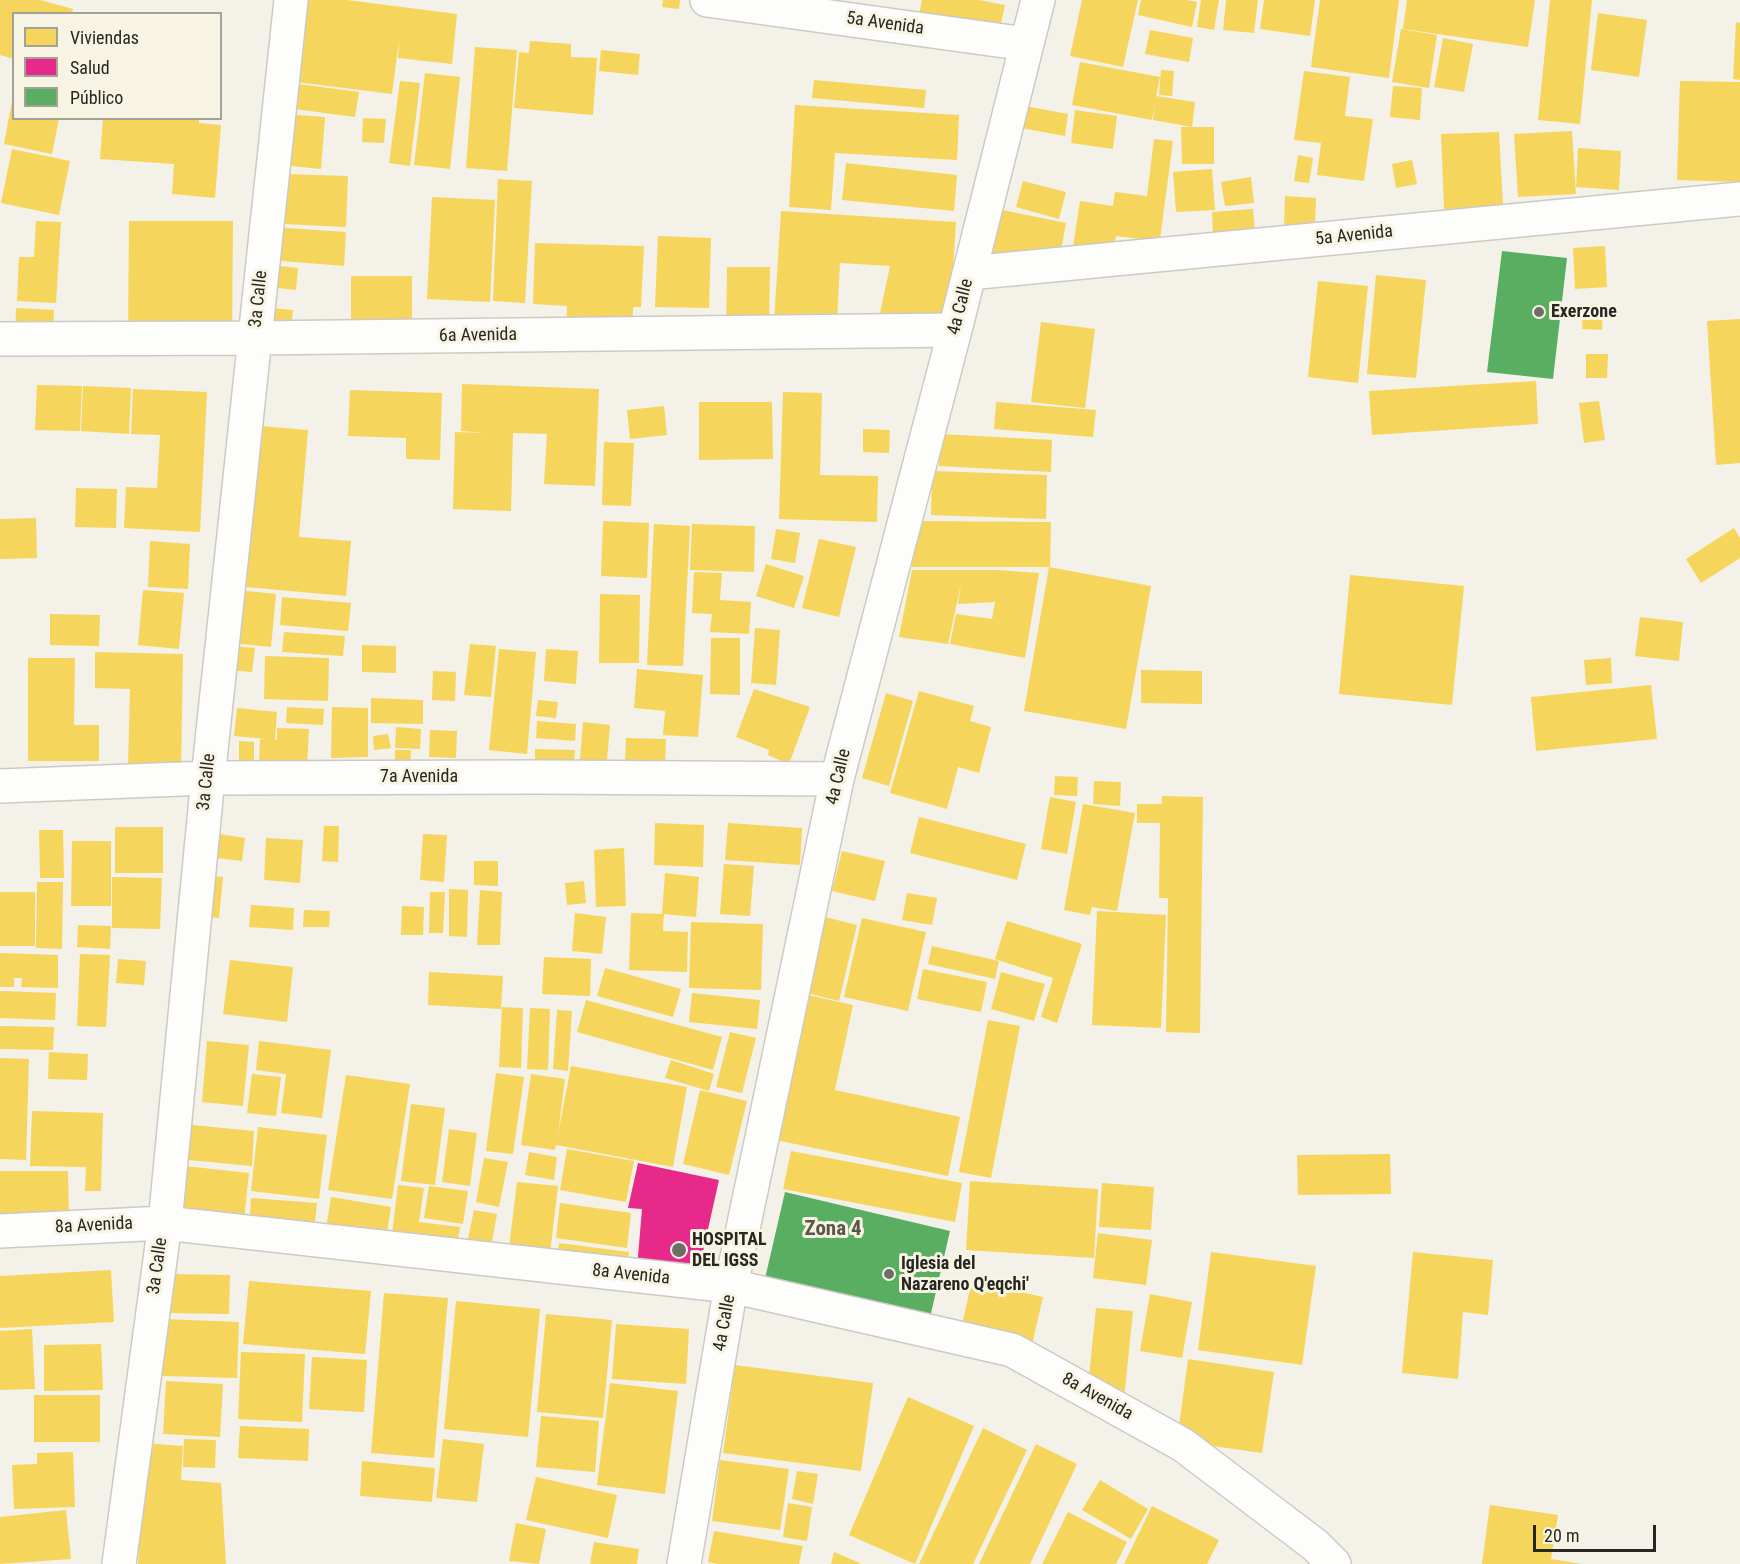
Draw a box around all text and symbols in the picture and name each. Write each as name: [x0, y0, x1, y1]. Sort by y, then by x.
street label: 5a Avenida: [845, 8, 925, 40]
legend: [12, 12, 222, 120]
text: Viviendas: [70, 27, 139, 48]
text: Salud: [70, 57, 110, 78]
text: Público: [70, 87, 123, 108]
street label: 5a Avenida: [1314, 221, 1394, 251]
street label: 3a Calle: [245, 269, 273, 329]
street label: 4a Calle: [944, 277, 978, 337]
place label: Exerzone: [1551, 301, 1617, 323]
marker: Exerzone: [1532, 305, 1546, 319]
street label: 6a Avenida: [439, 325, 517, 347]
street label: 4a Calle: [822, 747, 856, 807]
street label: 3a Calle: [193, 752, 221, 812]
street label: 7a Avenida: [380, 766, 458, 788]
street label: 8a Avenida: [54, 1213, 134, 1239]
district label: Zona 4: [804, 1217, 862, 1243]
place label: HOSPITAL DEL IGSS: [692, 1229, 767, 1272]
street label: 3a Calle: [143, 1236, 173, 1296]
marker: HOSPITAL DEL IGSS: [670, 1241, 688, 1259]
place label: Iglesia del Nazareno Q'eqchi': [901, 1253, 1029, 1296]
street label: 8a Avenida: [591, 1260, 671, 1290]
marker: Iglesia del Nazareno Q'eqchi': [882, 1267, 896, 1281]
street label: 4a Calle: [709, 1293, 741, 1353]
street label: 8a Avenida: [1058, 1369, 1136, 1425]
scale bar: [1536, 1513, 1659, 1551]
text: 20 m: [1544, 1525, 1579, 1546]

